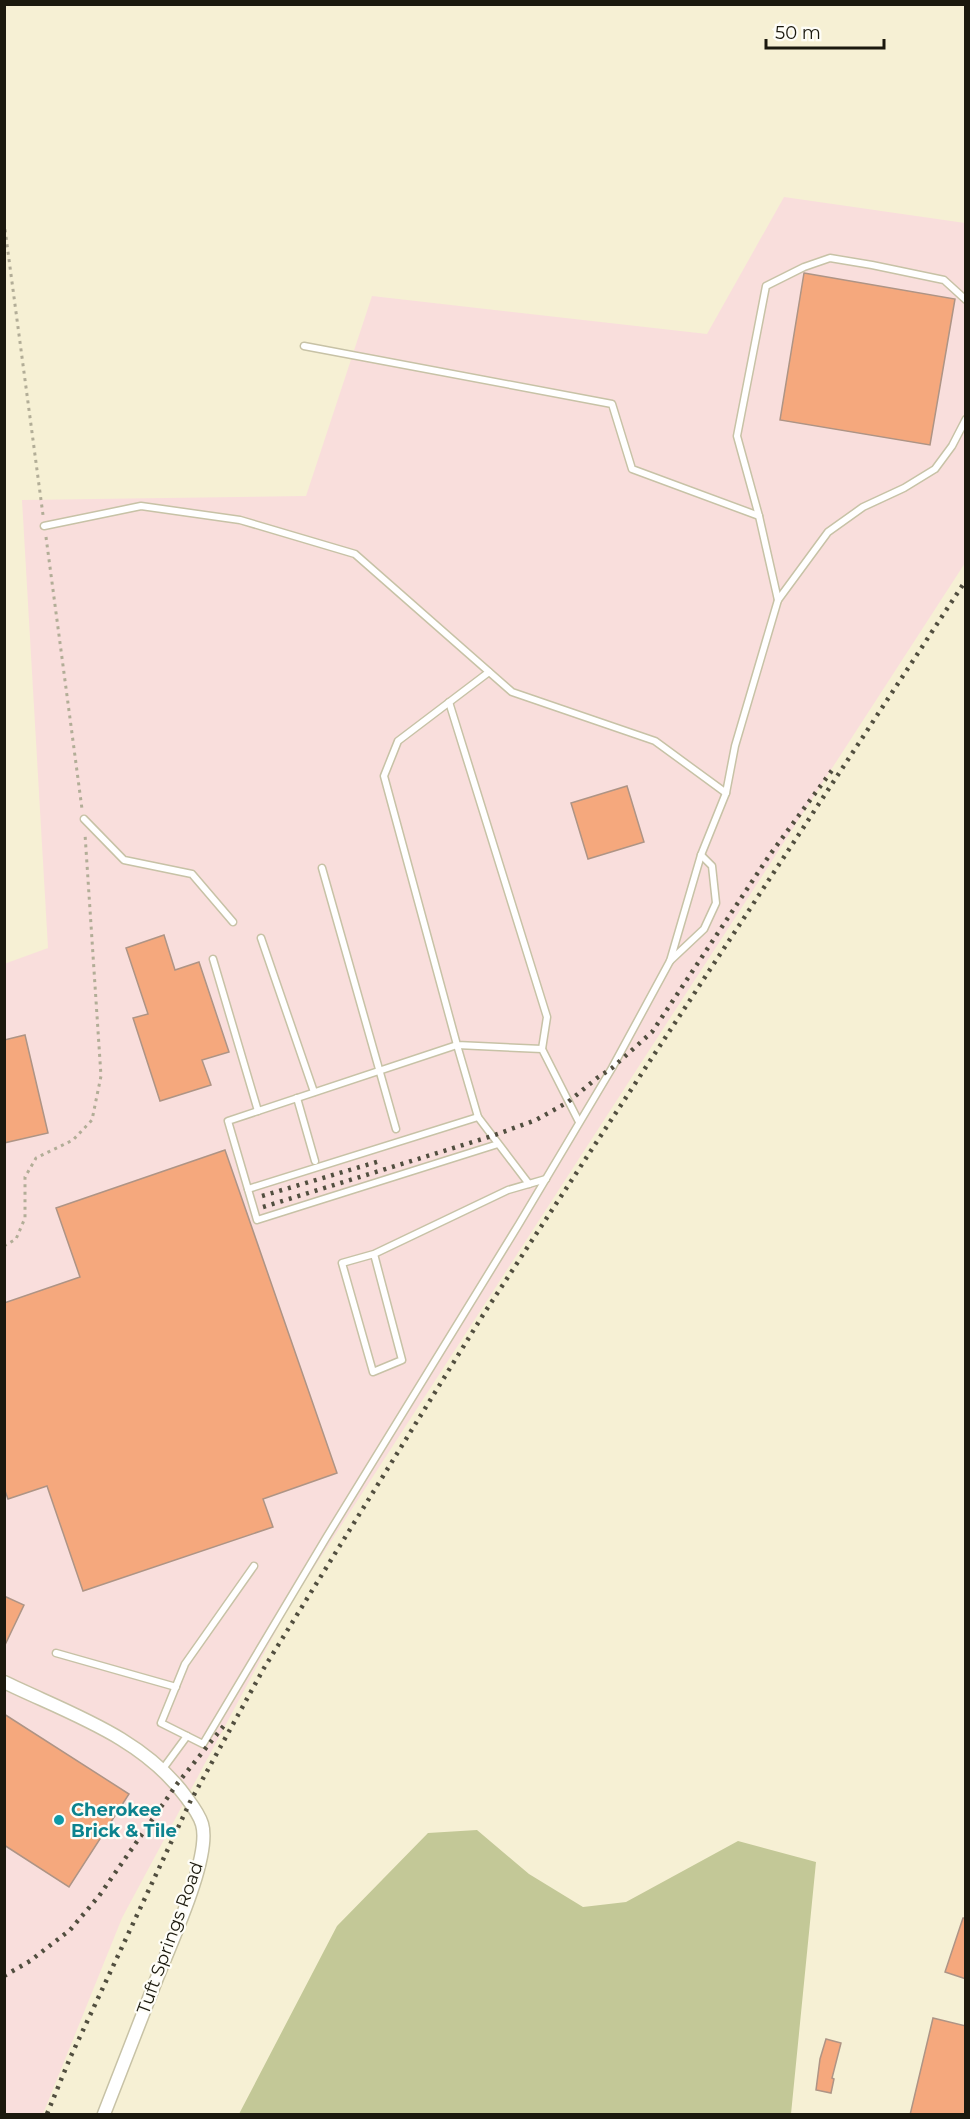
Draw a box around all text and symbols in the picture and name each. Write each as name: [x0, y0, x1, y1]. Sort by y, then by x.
scale bar: [766, 12, 884, 50]
text: 50 m: [775, 22, 821, 44]
place label: Cherokee Brick & Tile: [71, 1799, 177, 1842]
marker: Cherokee Brick & Tile: [52, 1813, 66, 1827]
street label: Tuft Springs Road: [132, 1859, 208, 2017]

